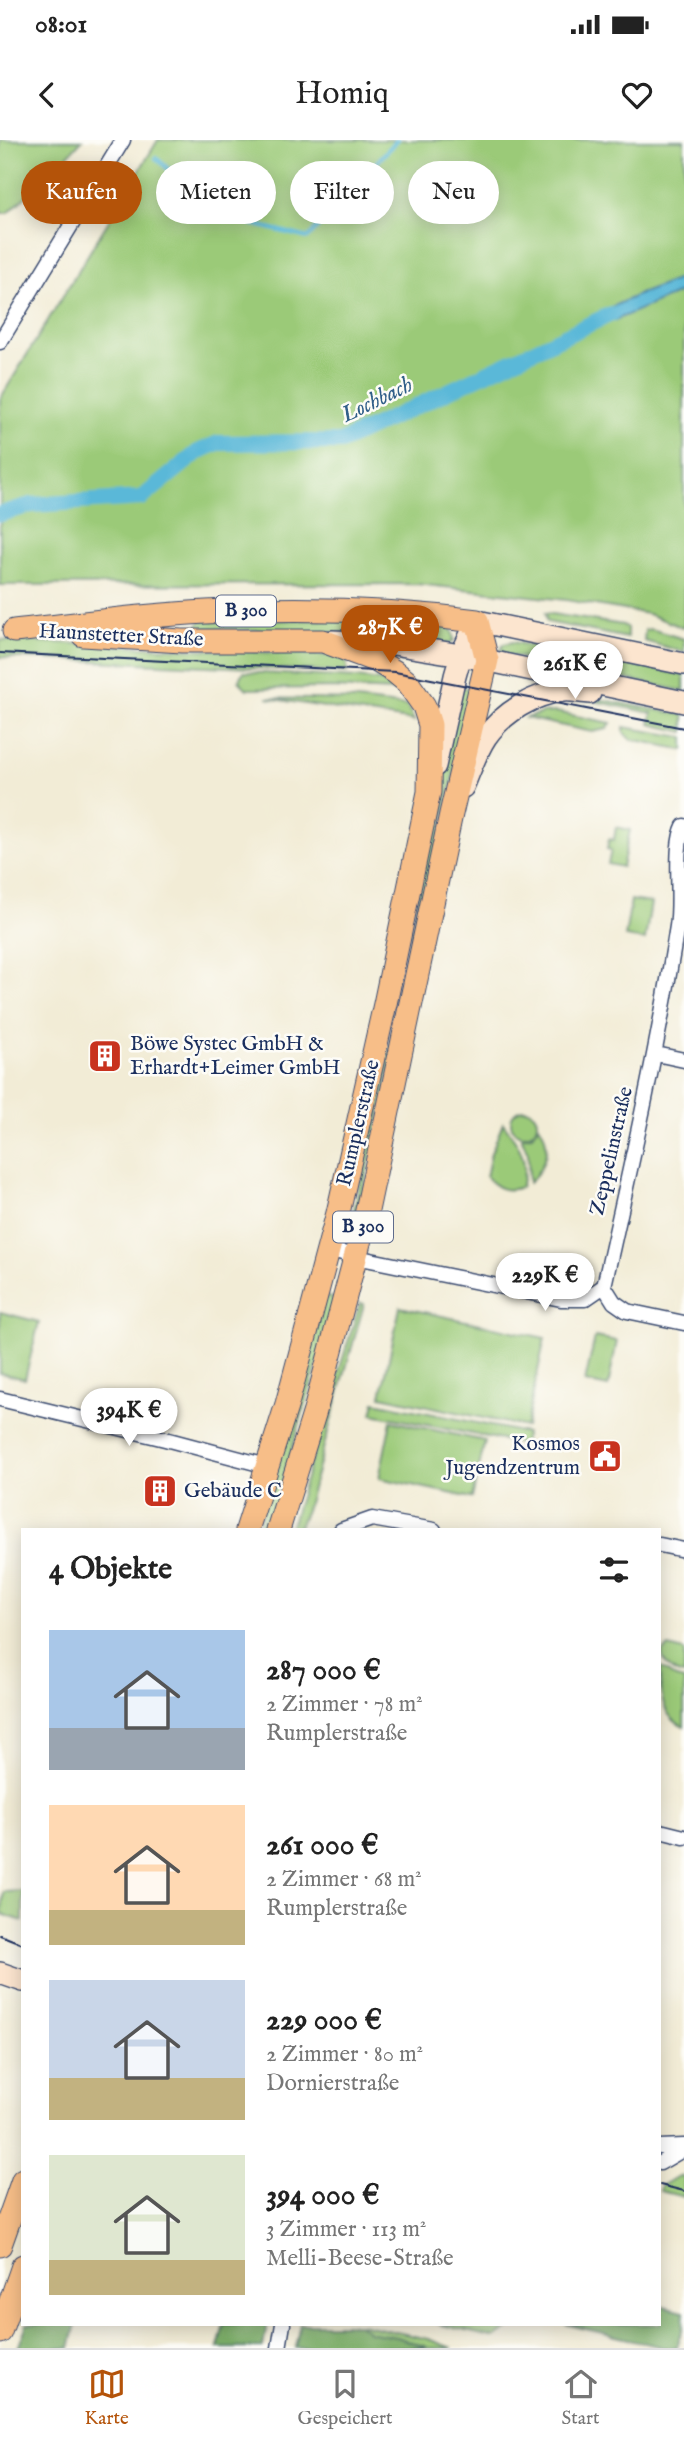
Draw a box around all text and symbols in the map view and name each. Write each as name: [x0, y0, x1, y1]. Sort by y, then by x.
text: 08:01: [35, 8, 87, 41]
text: Homiq: [295, 74, 389, 115]
icon: back: [28, 76, 66, 114]
icon: heart: [618, 76, 656, 114]
chip: Kaufen: [21, 161, 142, 224]
chip: Mieten: [156, 161, 276, 224]
chip: Filter: [290, 161, 394, 224]
chip: Neu: [408, 161, 499, 224]
water label: Lochbach: [336, 370, 418, 430]
road number: B 300: [216, 596, 276, 626]
pin: 287K €: [333, 606, 447, 665]
text: 287K €: [357, 613, 423, 642]
street label: Haunstetter Straße: [38, 618, 204, 654]
pin: 261K €: [518, 642, 632, 701]
text: 261K €: [543, 649, 607, 678]
place label: Böwe Systec GmbH & Erhardt+Leimer GmbH: [130, 1031, 341, 1082]
building icon: Böwe Systec GmbH & Erhardt+Leimer GmbH: [86, 1037, 124, 1075]
street label: Rumplerstraße: [331, 1057, 387, 1189]
street label: Zeppelinstraße: [584, 1084, 640, 1218]
road number: B 300: [333, 1212, 393, 1242]
pin: 229K €: [488, 1254, 602, 1313]
text: 229K €: [512, 1261, 578, 1290]
pin: 394K €: [72, 1388, 186, 1448]
text: 394K €: [97, 1396, 161, 1425]
place label: Kosmos Jugendzentrum: [443, 1431, 580, 1482]
public building icon: Kosmos Jugendzentrum: [586, 1437, 624, 1475]
building icon: Gebäude C: [141, 1472, 179, 1510]
place label: Gebäude C: [184, 1478, 282, 1505]
text: 4 Objekte: [49, 1551, 172, 1589]
icon: filters: [595, 1551, 633, 1589]
text: 287 000 €: [266, 1652, 381, 1690]
icon: home: [105, 1658, 189, 1742]
text: 2 Zimmer · 78 m²: [266, 1690, 423, 1719]
text: Rumplerstraße: [266, 1719, 407, 1748]
text: 261 000 €: [266, 1827, 379, 1865]
icon: home: [105, 1833, 189, 1917]
text: 2 Zimmer · 68 m²: [266, 1865, 422, 1894]
text: Rumplerstraße: [266, 1894, 407, 1923]
text: 229 000 €: [266, 2002, 382, 2040]
icon: home: [105, 2008, 189, 2092]
text: 2 Zimmer · 80 m²: [266, 2040, 423, 2069]
text: Dornierstraße: [266, 2069, 399, 2098]
text: 394 000 €: [266, 2177, 380, 2215]
icon: home: [105, 2183, 189, 2267]
text: 3 Zimmer · 113 m²: [266, 2215, 426, 2244]
text: Melli-Beese-Straße: [266, 2244, 454, 2273]
tab: Karte: [84, 2365, 129, 2431]
tab: Gespeichert: [298, 2365, 393, 2431]
tab: Start: [562, 2365, 600, 2431]

